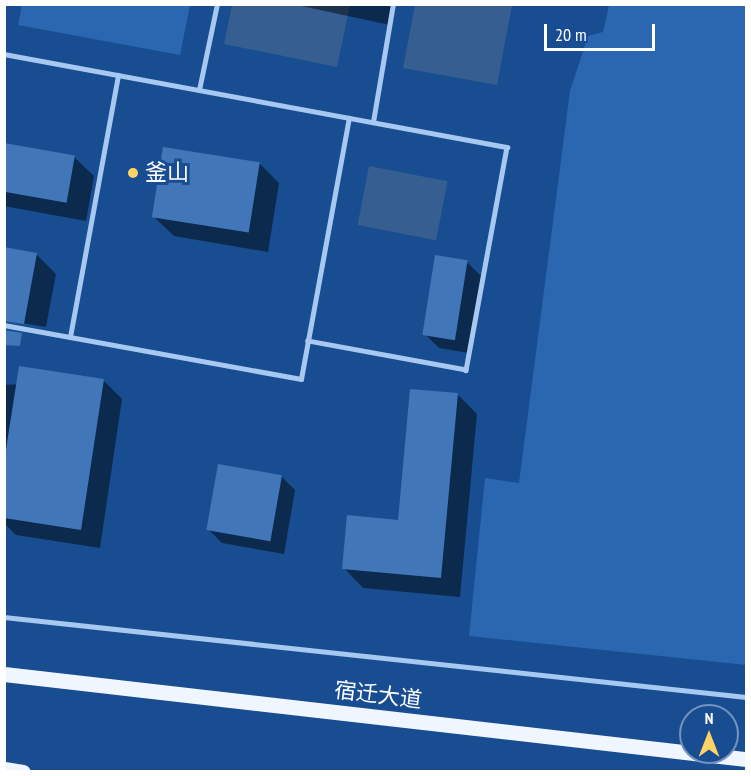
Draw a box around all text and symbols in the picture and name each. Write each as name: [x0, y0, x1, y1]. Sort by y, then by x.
scale bar: [547, 12, 658, 50]
text: 20 m: [555, 23, 587, 46]
place label: 釜山: [145, 160, 189, 186]
marker: 釜山: [126, 166, 140, 180]
street label: 宿迁大道: [333, 677, 423, 713]
north arrow: [679, 704, 739, 764]
text: N: [705, 708, 713, 728]

